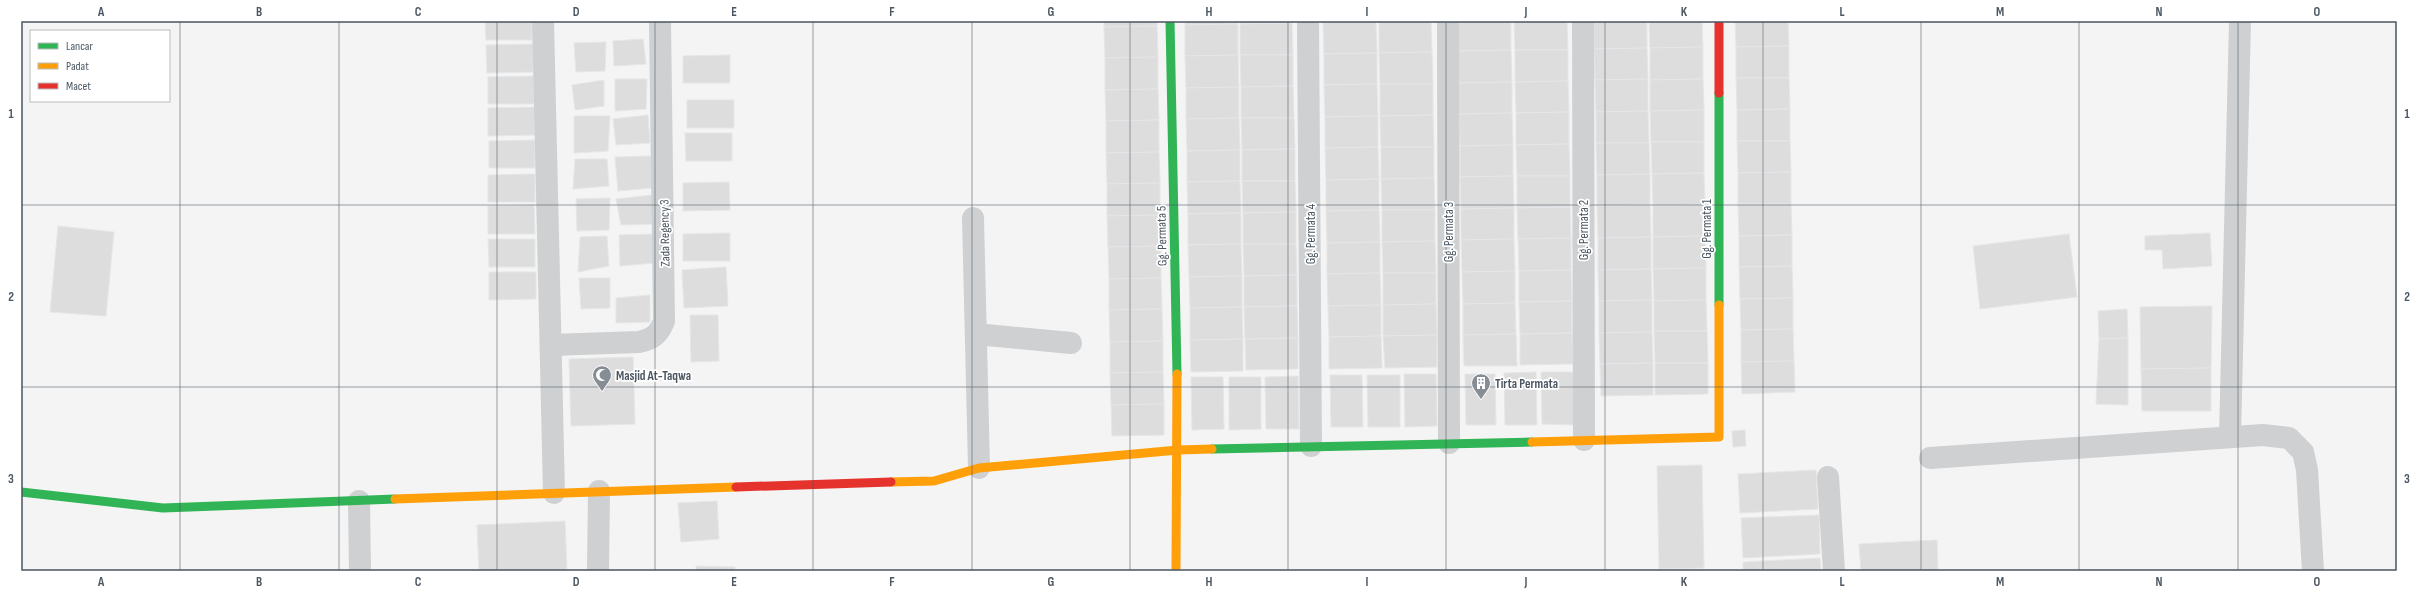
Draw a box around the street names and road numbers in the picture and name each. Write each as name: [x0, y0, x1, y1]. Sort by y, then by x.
street label: Zada Regency 3: [656, 199, 674, 267]
street label: Gg. Permata 1: [1699, 199, 1715, 259]
street label: Gg. Permata 2: [1576, 200, 1592, 260]
street label: Gg. Permata 3: [1441, 202, 1457, 262]
street label: Gg. Permata 4: [1303, 203, 1319, 264]
street label: Gg. Permata 5: [1153, 206, 1171, 266]

